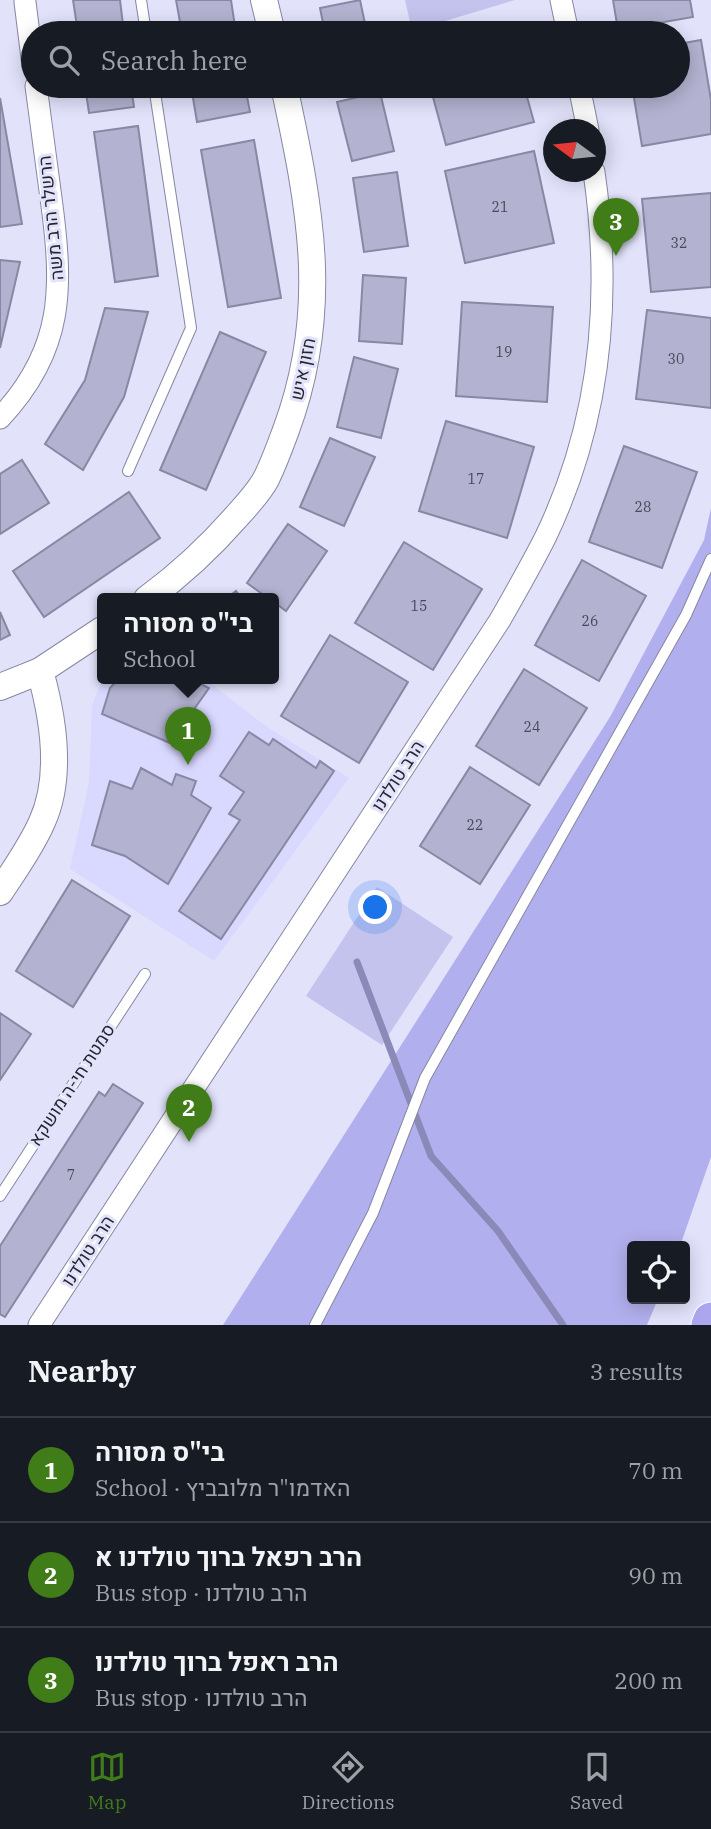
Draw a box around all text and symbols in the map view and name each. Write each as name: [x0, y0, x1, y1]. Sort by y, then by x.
search box: [21, 21, 690, 98]
icon: search: [45, 41, 83, 79]
text: Search here: [101, 43, 247, 77]
north arrow: [543, 119, 606, 182]
street label: הרשלר הרב משה: [33, 155, 68, 282]
house number: 21: [492, 198, 508, 216]
pin: 3: [593, 198, 639, 256]
house number: 32: [671, 234, 687, 252]
street label: חזון איש: [285, 336, 320, 402]
house number: 19: [496, 343, 512, 361]
house number: 30: [668, 350, 684, 368]
house number: 17: [468, 470, 484, 488]
house number: 28: [635, 498, 651, 516]
popup: [97, 593, 279, 684]
house number: 15: [411, 597, 427, 615]
text: בי"ס מסורה: [123, 605, 253, 639]
house number: 26: [582, 612, 598, 630]
text: School: [123, 643, 196, 673]
pin: 1: [165, 707, 211, 765]
house number: 24: [524, 718, 540, 736]
street label: הרב טולדנו: [366, 736, 429, 816]
house number: 22: [467, 816, 483, 834]
your location: [358, 890, 392, 924]
street label: סמטת חי-ה מושקא: [23, 1019, 120, 1150]
pin: 2: [166, 1084, 212, 1142]
house number: 7: [67, 1166, 75, 1184]
street label: הרב טולדנו: [56, 1211, 119, 1291]
map controls: [627, 1241, 690, 1304]
button: locate: [627, 1241, 690, 1304]
text: Nearby: [28, 1351, 136, 1390]
text: 3 results: [590, 1356, 683, 1386]
text: בי"ס מסורה: [95, 1434, 225, 1468]
text: 1: [44, 1455, 58, 1485]
text: 70 m: [628, 1455, 683, 1485]
text: School · האדמו"ר מלובביץ: [95, 1472, 350, 1502]
text: הרב רפאל ברוך טולדנו א: [95, 1539, 362, 1573]
text: 2: [44, 1560, 58, 1590]
text: 90 m: [628, 1560, 683, 1590]
text: Bus stop · הרב טולדנו: [95, 1577, 308, 1607]
text: הרב ראפל ברוך טולדנו: [95, 1644, 339, 1678]
text: 3: [44, 1665, 58, 1695]
text: 200 m: [614, 1665, 683, 1695]
text: Bus stop · הרב טולדנו: [95, 1682, 308, 1712]
tab: Map: [88, 1748, 126, 1814]
tab: Directions: [302, 1748, 395, 1814]
tab: Saved: [570, 1748, 623, 1814]

